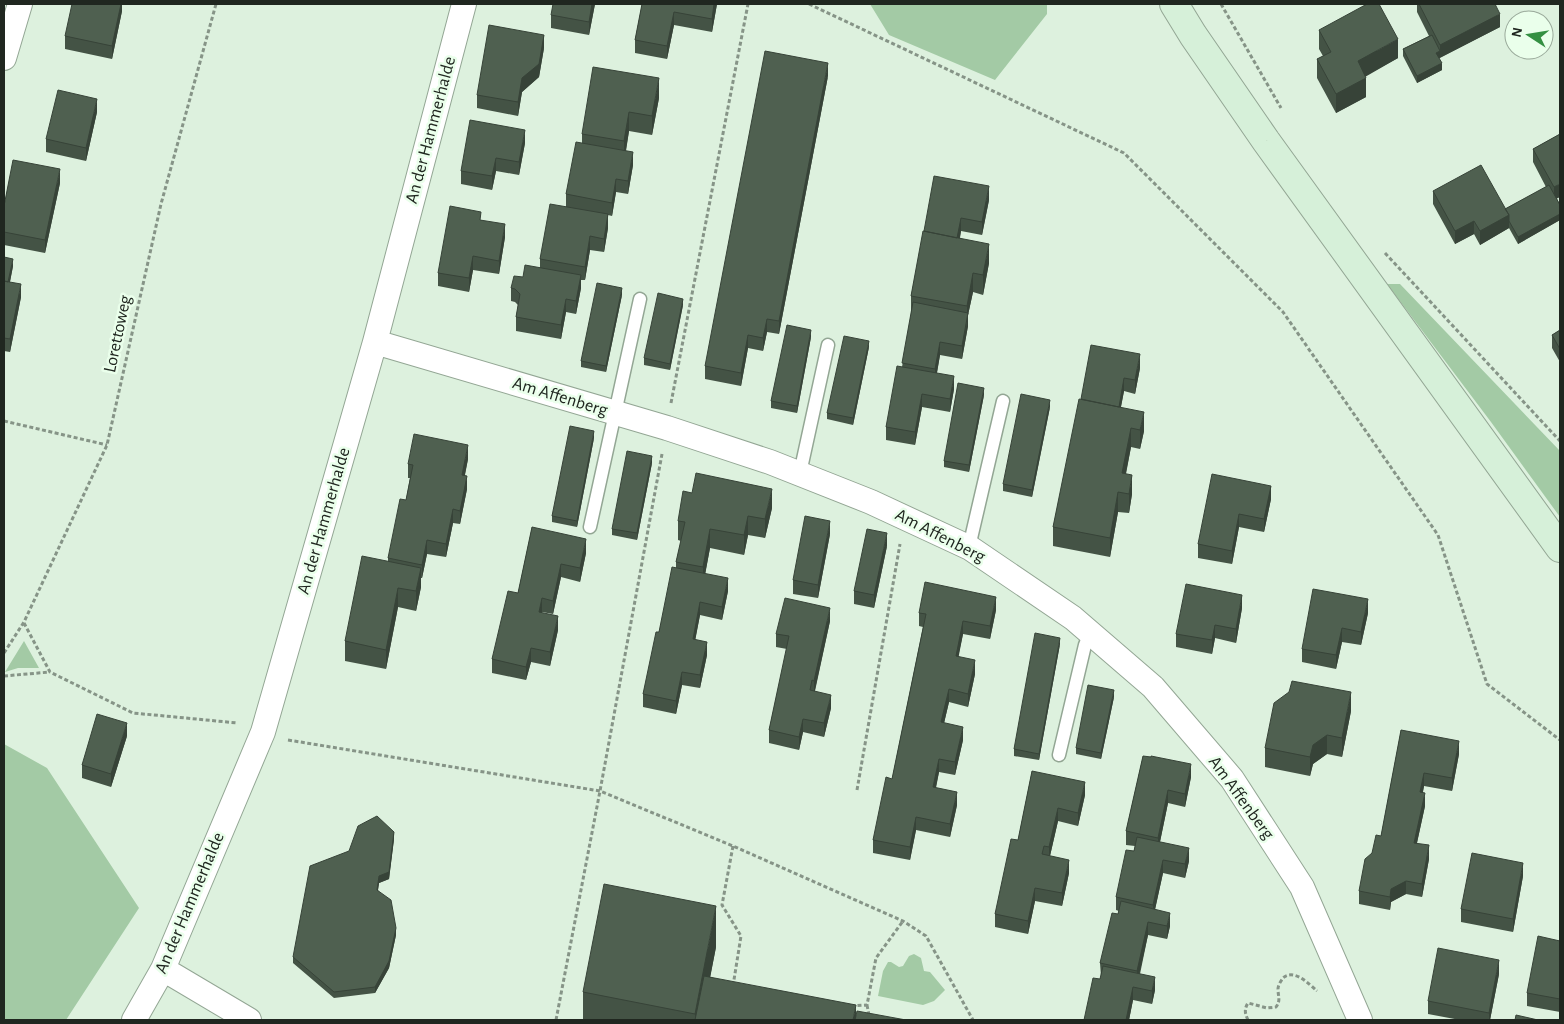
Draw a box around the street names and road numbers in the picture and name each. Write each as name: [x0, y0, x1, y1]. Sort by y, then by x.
street label: An der Hammerhalde: [403, 55, 459, 205]
street label: Lorettoweg: [101, 293, 135, 374]
street label: Am Affenberg: [510, 374, 610, 420]
street label: An der Hammerhalde: [294, 446, 354, 596]
street label: Am Affenberg: [892, 506, 988, 566]
street label: Am Affenberg: [1205, 753, 1277, 843]
street label: An der Hammerhalde: [152, 830, 228, 976]

